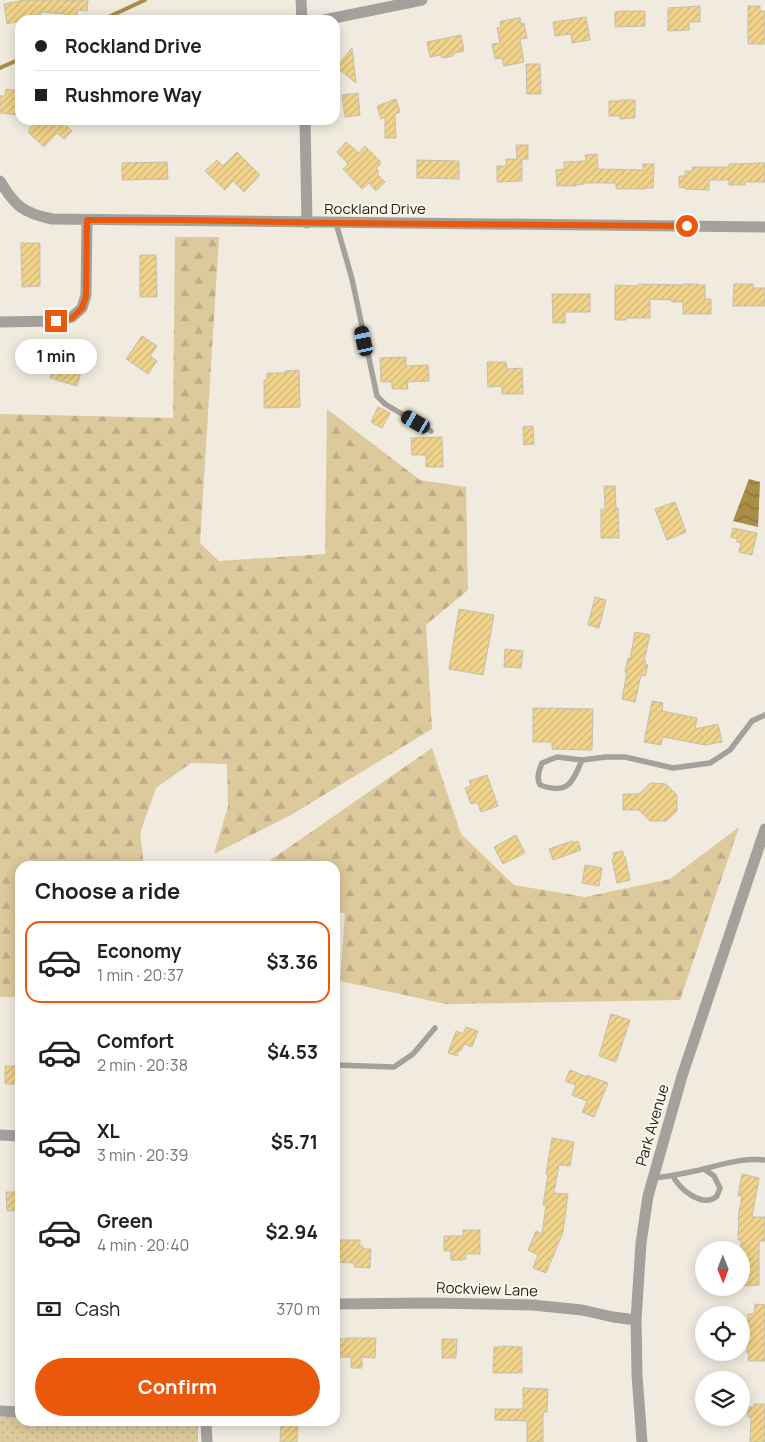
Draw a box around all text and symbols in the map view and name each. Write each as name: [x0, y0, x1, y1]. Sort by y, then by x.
text: Rockland Drive: [65, 33, 202, 59]
text: Rushmore Way: [65, 82, 202, 108]
street label: Rockland Drive: [324, 198, 426, 219]
route start: [676, 215, 698, 237]
route end: [45, 310, 67, 332]
car: [353, 325, 374, 357]
callout: 1 min: [15, 338, 97, 374]
text: 1 min: [36, 345, 76, 367]
car: [399, 408, 432, 436]
text: Choose a ride: [35, 876, 180, 906]
text: Economy: [97, 938, 181, 964]
icon: car: [37, 940, 82, 985]
text: $3.36: [266, 949, 318, 975]
text: 1 min · 20:37: [97, 964, 184, 986]
text: Comfort: [97, 1028, 174, 1054]
icon: car: [37, 1030, 82, 1075]
text: $4.53: [267, 1039, 318, 1065]
text: 2 min · 20:38: [97, 1054, 188, 1076]
street label: Park Avenue: [630, 1081, 674, 1168]
text: XL: [97, 1118, 120, 1144]
icon: car: [37, 1120, 82, 1165]
text: $5.71: [271, 1129, 318, 1155]
text: 3 min · 20:39: [97, 1144, 188, 1166]
text: Green: [97, 1208, 153, 1234]
icon: car: [37, 1210, 82, 1255]
text: $2.94: [266, 1219, 318, 1245]
text: 4 min · 20:40: [97, 1234, 189, 1256]
north arrow: [695, 1241, 750, 1296]
map controls: [695, 1241, 750, 1426]
street label: Rockview Lane: [436, 1277, 538, 1301]
icon: cash: [35, 1295, 63, 1323]
text: Cash: [75, 1296, 120, 1322]
text: 370 m: [277, 1298, 320, 1320]
button: locate: [695, 1306, 750, 1361]
button: Confirm: [35, 1358, 320, 1416]
button: layers: [695, 1371, 750, 1426]

